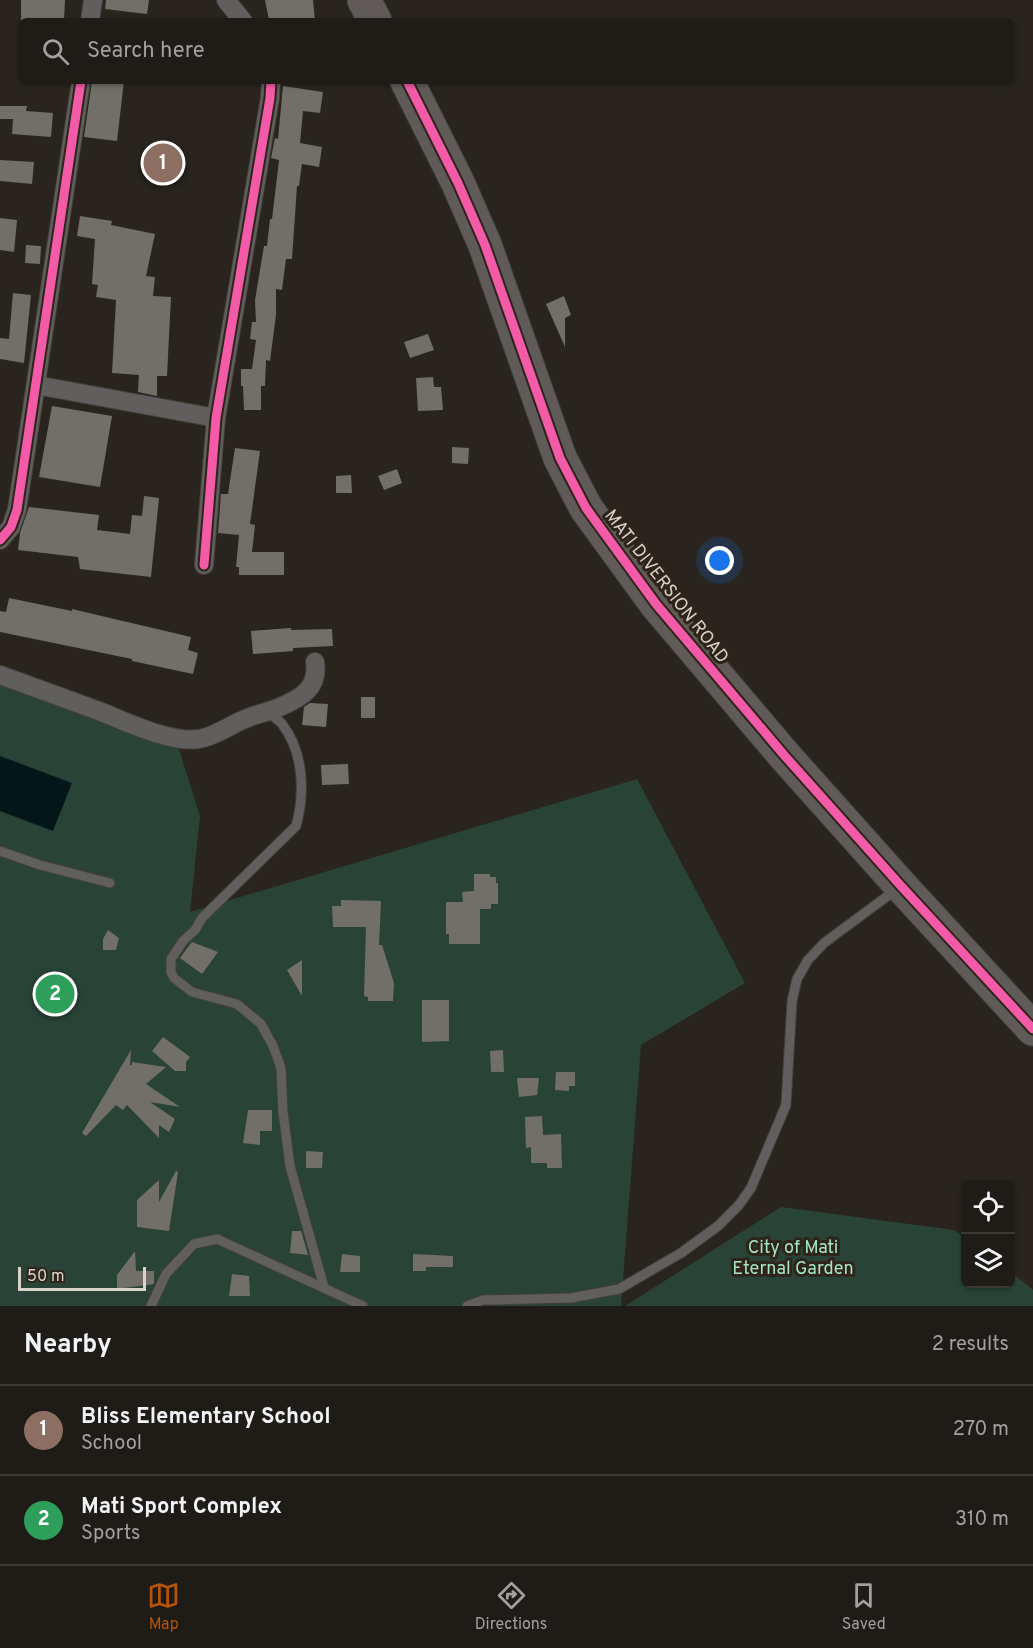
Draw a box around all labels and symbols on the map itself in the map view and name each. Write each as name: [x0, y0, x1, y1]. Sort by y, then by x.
pin: 1: [144, 140, 182, 186]
street label: MATI DIVERSION ROAD: [599, 505, 733, 669]
your location: [705, 546, 734, 575]
pin: 2: [36, 972, 74, 1016]
park label: City of Mati Eternal Garden: [732, 1237, 854, 1281]
scale bar: [18, 1264, 146, 1292]

